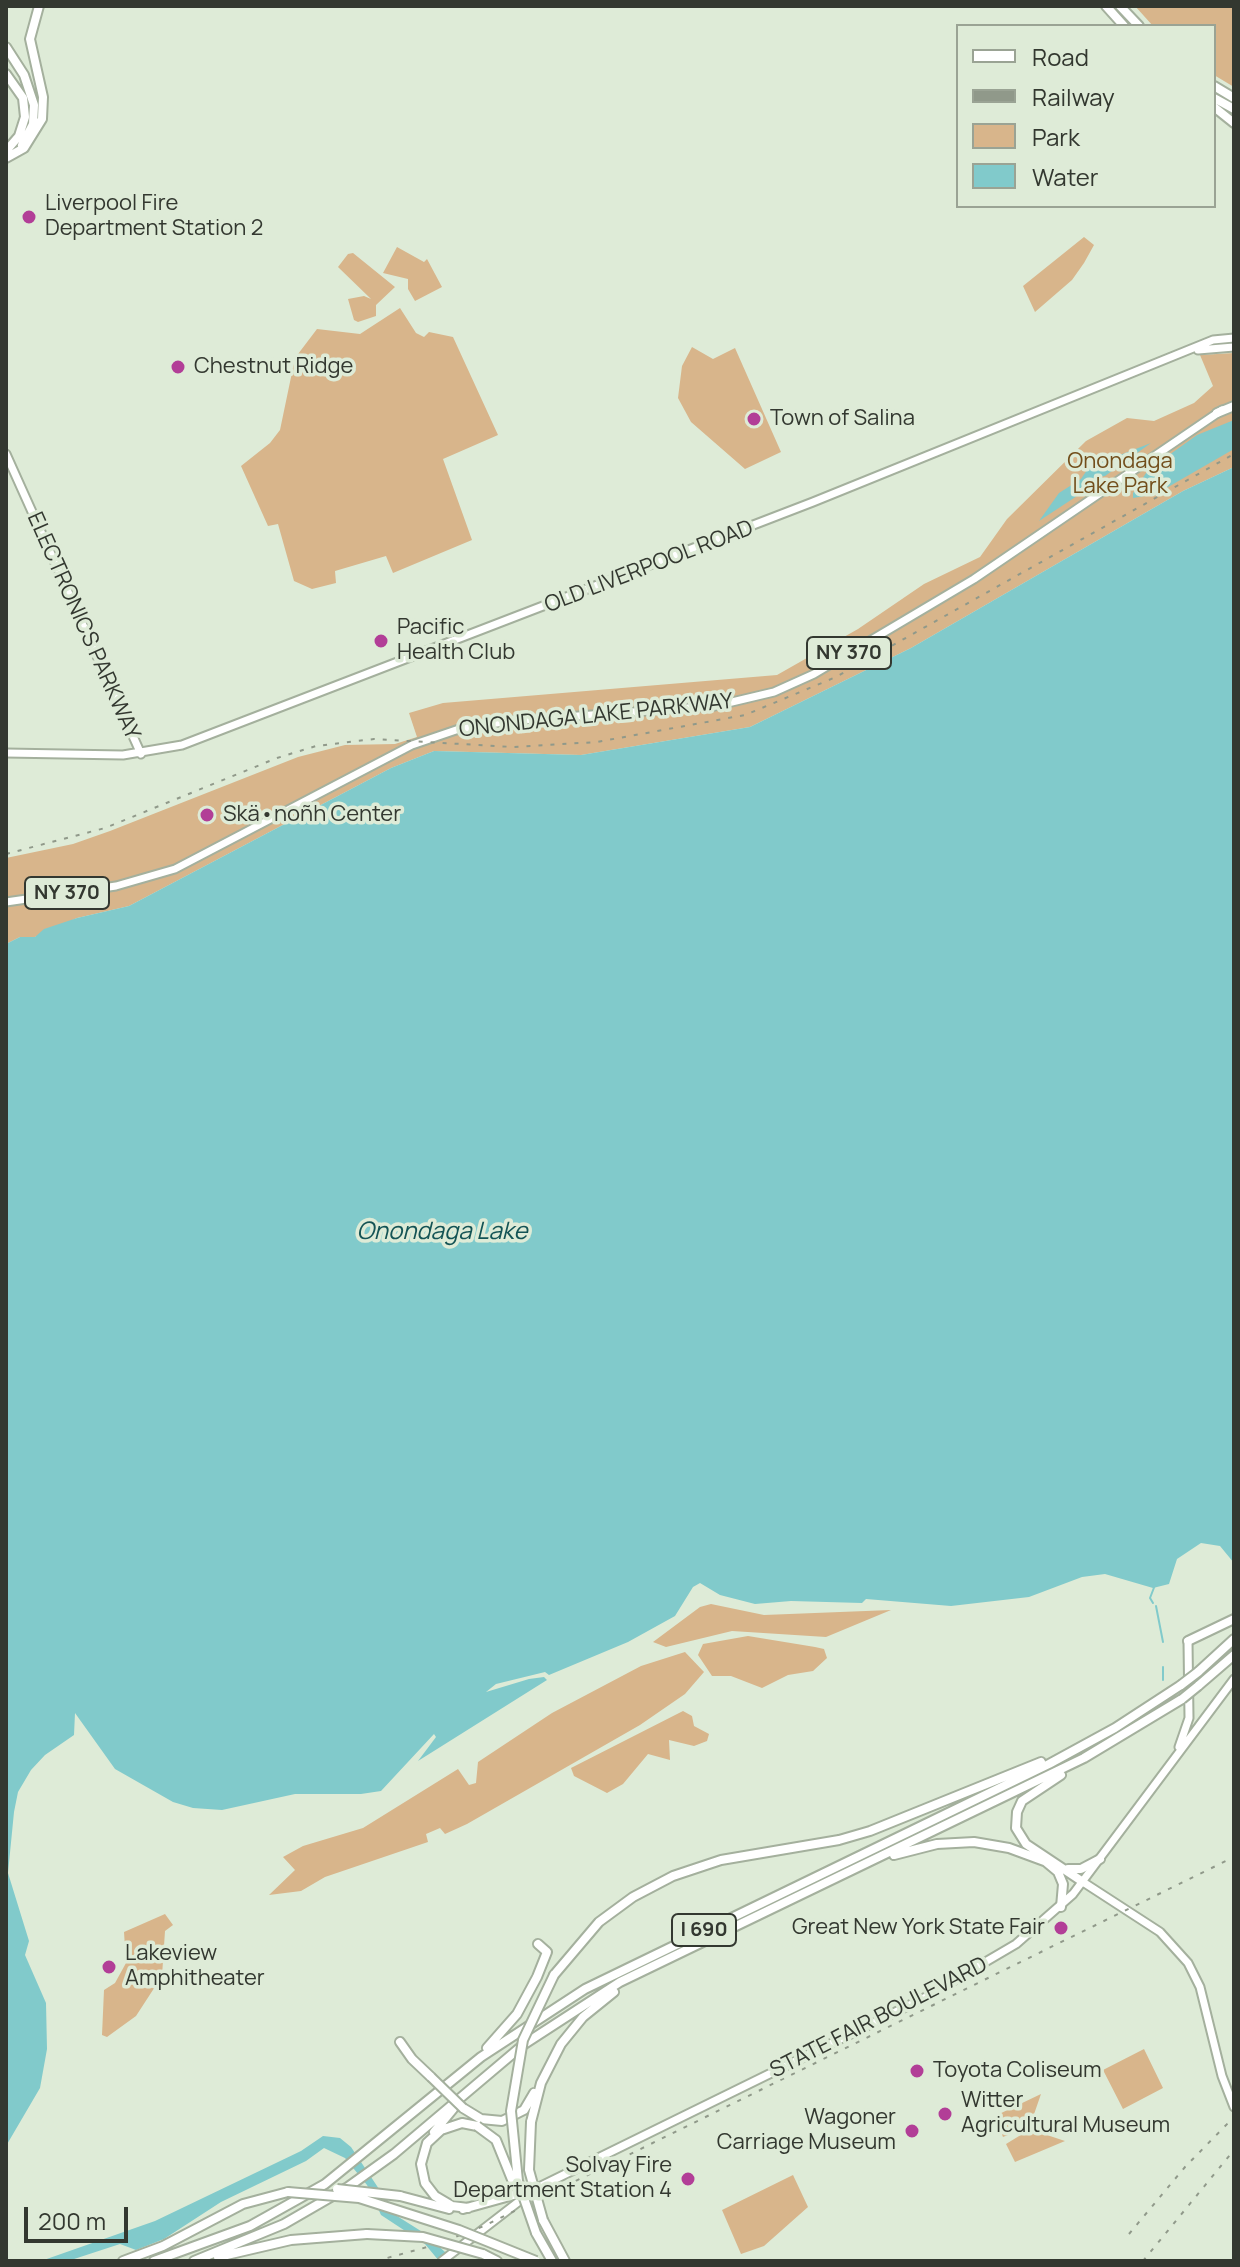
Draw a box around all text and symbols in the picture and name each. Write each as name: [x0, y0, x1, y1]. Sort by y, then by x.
legend: [956, 24, 1216, 208]
text: Road: [1032, 40, 1089, 73]
text: Railway: [1032, 80, 1115, 113]
text: Park: [1032, 120, 1080, 153]
text: Water: [1032, 160, 1099, 193]
place label: Liverpool Fire Department Station 2: [45, 191, 263, 242]
marker: Liverpool Fire Department Station 2: [20, 208, 38, 226]
place label: Chestnut Ridge: [194, 354, 353, 380]
marker: Chestnut Ridge: [169, 358, 187, 376]
place label: Town of Salina: [770, 406, 915, 432]
marker: Town of Salina: [745, 410, 763, 428]
park label: Onondaga Lake Park: [1067, 449, 1173, 500]
street label: ELECTRONICS PARKWAY: [21, 508, 145, 744]
street label: OLD LIVERPOOL ROAD: [541, 515, 757, 619]
place label: Pacific Health Club: [397, 615, 515, 666]
marker: Pacific Health Club: [372, 632, 390, 650]
road number: NY 370: [807, 637, 891, 669]
street label: ONONDAGA LAKE PARKWAY: [458, 688, 734, 744]
place label: Skä•noñh Center: [223, 802, 401, 828]
marker: Skä•noñh Center: [198, 806, 216, 824]
road number: NY 370: [25, 877, 109, 909]
water label: Onondaga Lake: [356, 1218, 528, 1246]
road number: I 690: [672, 1914, 736, 1946]
place label: Great New York State Fair: [792, 1915, 1045, 1941]
marker: Great New York State Fair: [1052, 1919, 1070, 1937]
place label: Lakeview Amphitheater: [125, 1941, 265, 1992]
street label: STATE FAIR BOULEVARD: [766, 1952, 992, 2084]
marker: Lakeview Amphitheater: [100, 1958, 118, 1976]
place label: Toyota Coliseum: [933, 2058, 1102, 2084]
marker: Toyota Coliseum: [908, 2062, 926, 2080]
place label: Witter Agricultural Museum: [961, 2088, 1170, 2140]
place label: Wagoner Carriage Museum: [717, 2105, 896, 2156]
marker: Witter Agricultural Museum: [936, 2105, 954, 2123]
marker: Wagoner Carriage Museum: [903, 2122, 921, 2140]
place label: Solvay Fire Department Station 4: [453, 2153, 672, 2204]
marker: Solvay Fire Department Station 4: [679, 2170, 697, 2188]
scale bar: [28, 2191, 132, 2241]
text: 200 m: [38, 2204, 106, 2237]

